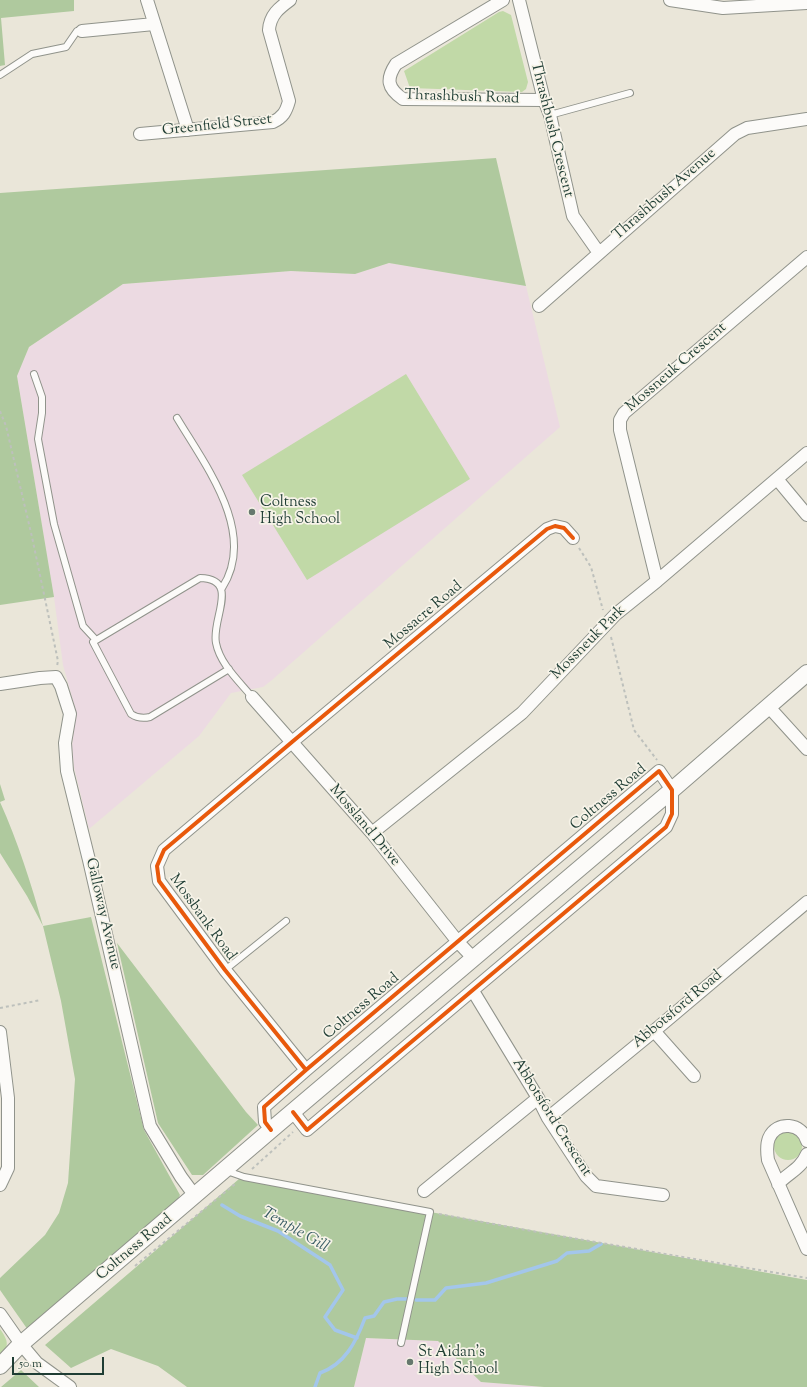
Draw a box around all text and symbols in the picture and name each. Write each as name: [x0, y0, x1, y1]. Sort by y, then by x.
street label: Thrashbush Crescent: [525, 60, 577, 200]
street label: Thrashbush Road: [404, 87, 520, 109]
street label: Greenfield Street: [161, 111, 273, 141]
street label: Thrashbush Avenue: [610, 145, 720, 245]
street label: Mossneuk Crescent: [623, 319, 731, 417]
place label: Coltness High School: [260, 494, 340, 529]
marker: Coltness High School: [247, 507, 257, 517]
street label: Mossacre Road: [381, 578, 467, 654]
street label: Mossneuk Park: [548, 602, 630, 684]
street label: Coltness Road: [567, 761, 651, 835]
street label: Mossland Drive: [325, 781, 403, 871]
street label: Galloway Avenue: [80, 856, 124, 972]
street label: Mossbank Road: [165, 871, 239, 965]
street label: Abbotsford Road: [629, 967, 727, 1053]
street label: Coltness Road: [320, 970, 404, 1044]
street label: Abbotsford Crescent: [507, 1056, 595, 1180]
water label: Temple Gill: [258, 1204, 332, 1258]
street label: Coltness Road: [93, 1211, 177, 1285]
place label: St Aidan's High School: [418, 1344, 498, 1379]
scale bar: [14, 1349, 106, 1375]
text: 50 m: [19, 1355, 42, 1373]
marker: St Aidan's High School: [405, 1357, 415, 1367]

